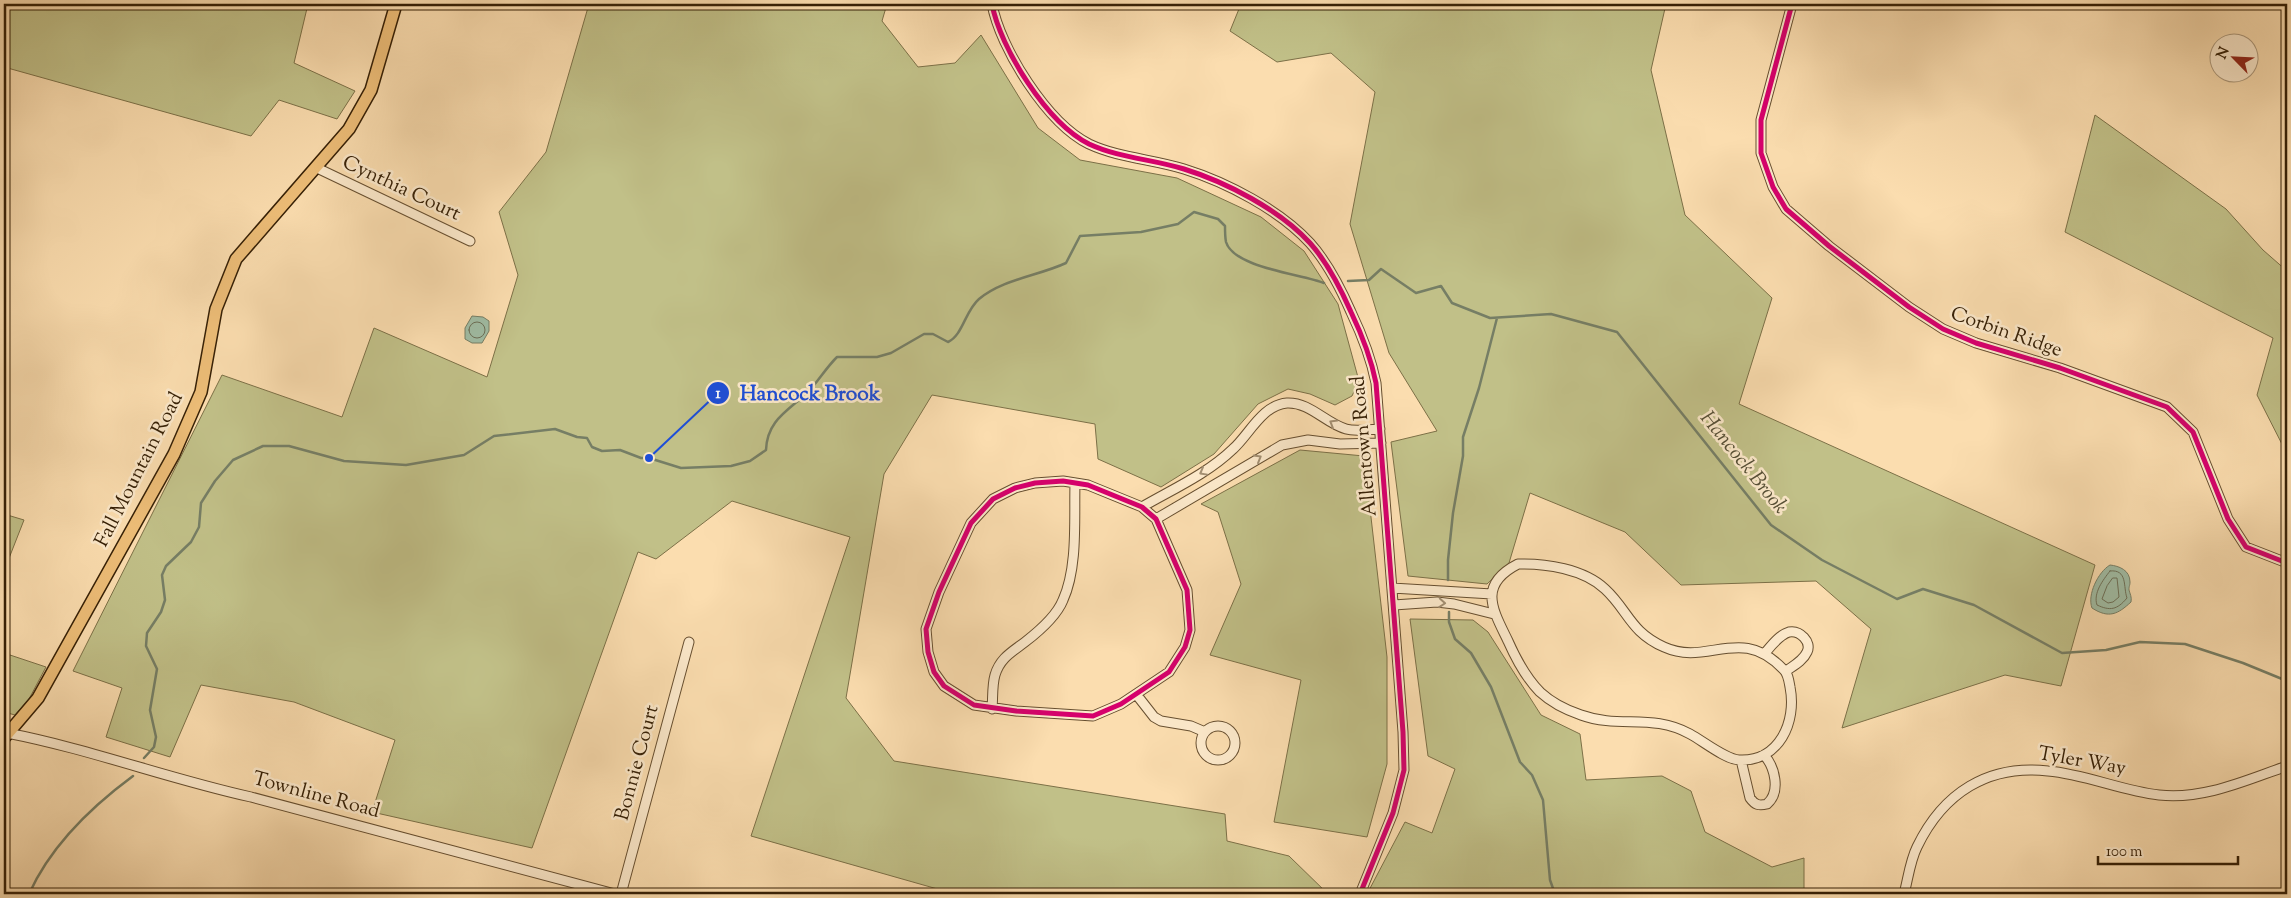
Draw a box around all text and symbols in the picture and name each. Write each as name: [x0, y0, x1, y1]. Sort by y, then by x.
north arrow: [2208, 32, 2258, 82]
text: N: [2213, 44, 2235, 63]
street label: Cynthia Court: [337, 149, 465, 229]
street label: Corbin Ridge: [1946, 300, 2066, 366]
street label: Allentown Road: [1344, 374, 1386, 518]
callout: Hancock Brook: [705, 375, 891, 411]
text: Hancock Brook: [740, 380, 881, 410]
text: 1: [715, 384, 721, 405]
street label: Fall Mountain Road: [88, 388, 192, 552]
water label: Hancock Brook: [1692, 405, 1794, 521]
one-way arrow: [1330, 419, 1339, 429]
one-way arrow: [1252, 455, 1261, 465]
one-way arrow: [1199, 466, 1208, 476]
one-way arrow: [1439, 597, 1447, 608]
street label: Bonnie Court: [609, 702, 667, 824]
street label: Tyler Way: [2036, 740, 2128, 784]
street label: Townline Road: [249, 765, 383, 827]
scale bar: [2098, 833, 2238, 865]
text: 100 m: [2106, 842, 2143, 863]

